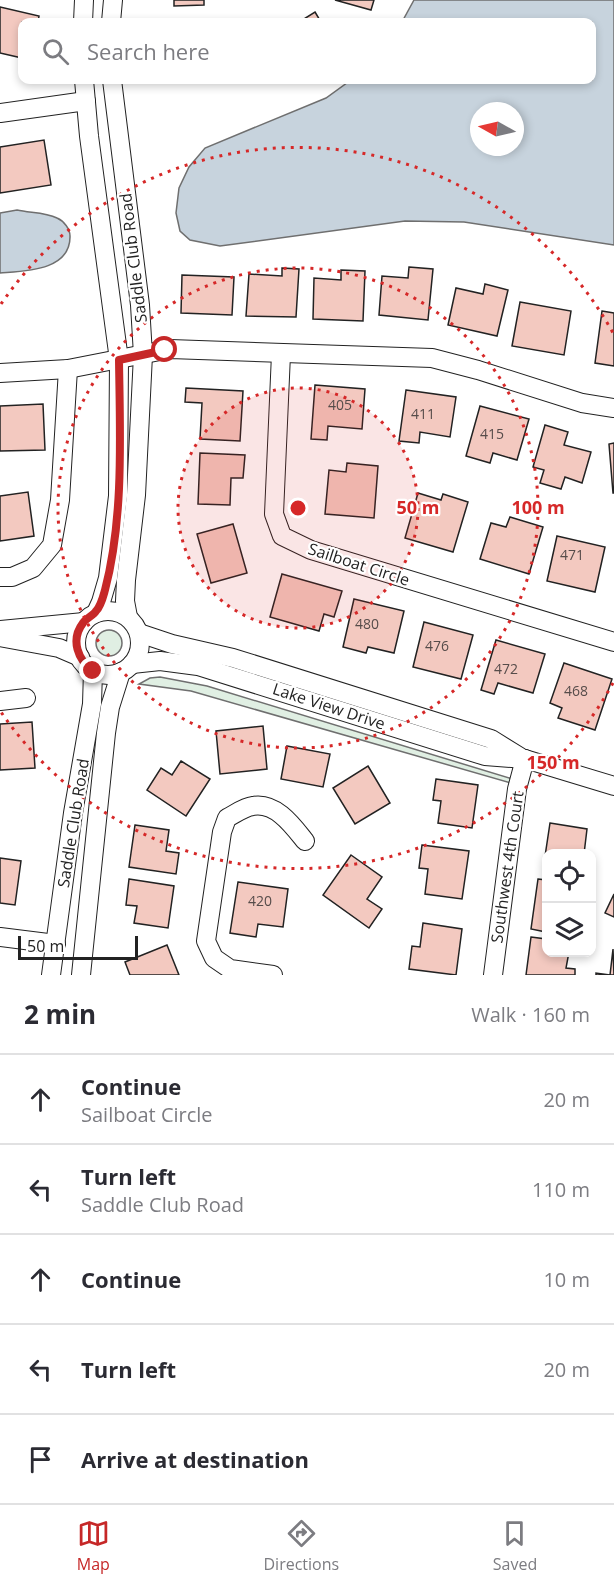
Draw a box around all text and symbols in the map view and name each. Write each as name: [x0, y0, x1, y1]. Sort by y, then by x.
search box: [18, 18, 596, 84]
icon: search: [39, 35, 72, 68]
text: Search here: [87, 36, 210, 66]
north arrow: [470, 102, 524, 156]
street label: Saddle Club Road: [114, 192, 152, 324]
route start: [151, 336, 177, 362]
house number: 405: [328, 395, 352, 414]
house number: 411: [411, 404, 435, 423]
house number: 415: [480, 424, 504, 443]
text: 50 m: [397, 495, 439, 519]
text: 100 m: [511, 495, 565, 519]
centre of rings: [288, 498, 308, 518]
street label: Sailboat Circle: [306, 537, 412, 591]
house number: 471: [560, 545, 584, 564]
house number: 480: [355, 614, 379, 633]
house number: 476: [425, 636, 449, 655]
route end: [79, 657, 105, 683]
house number: 472: [494, 659, 518, 678]
street label: Lake View Drive: [270, 677, 388, 735]
house number: 468: [564, 681, 588, 700]
text: 150 m: [526, 750, 580, 774]
street label: Saddle Club Road: [52, 757, 94, 889]
street label: Southwest 4th Court: [485, 789, 529, 944]
map controls: [542, 849, 596, 957]
button: locate: [542, 849, 596, 903]
house number: 420: [248, 891, 272, 910]
button: layers: [542, 903, 596, 957]
scale bar: [18, 933, 138, 960]
text: 50 m: [27, 935, 64, 957]
text: 2 min: [24, 996, 96, 1032]
text: Walk · 160 m: [471, 1001, 590, 1028]
text: Continue: [81, 1071, 181, 1101]
icon: ahead: [24, 1083, 57, 1116]
text: 20 m: [543, 1086, 590, 1113]
text: Sailboat Circle: [81, 1101, 213, 1128]
text: Turn left: [81, 1161, 176, 1191]
icon: left: [24, 1173, 57, 1206]
text: 110 m: [532, 1176, 590, 1203]
text: Saddle Club Road: [81, 1191, 244, 1218]
icon: ahead: [24, 1263, 57, 1296]
text: Continue: [81, 1264, 181, 1294]
text: 10 m: [543, 1266, 590, 1293]
icon: left: [24, 1353, 57, 1386]
text: Turn left: [81, 1354, 176, 1384]
text: 20 m: [543, 1356, 590, 1383]
icon: arrive: [24, 1443, 57, 1476]
text: Arrive at destination: [81, 1444, 309, 1474]
tab: Map: [77, 1517, 110, 1575]
tab: Directions: [263, 1517, 339, 1575]
tab: Saved: [493, 1517, 537, 1575]

